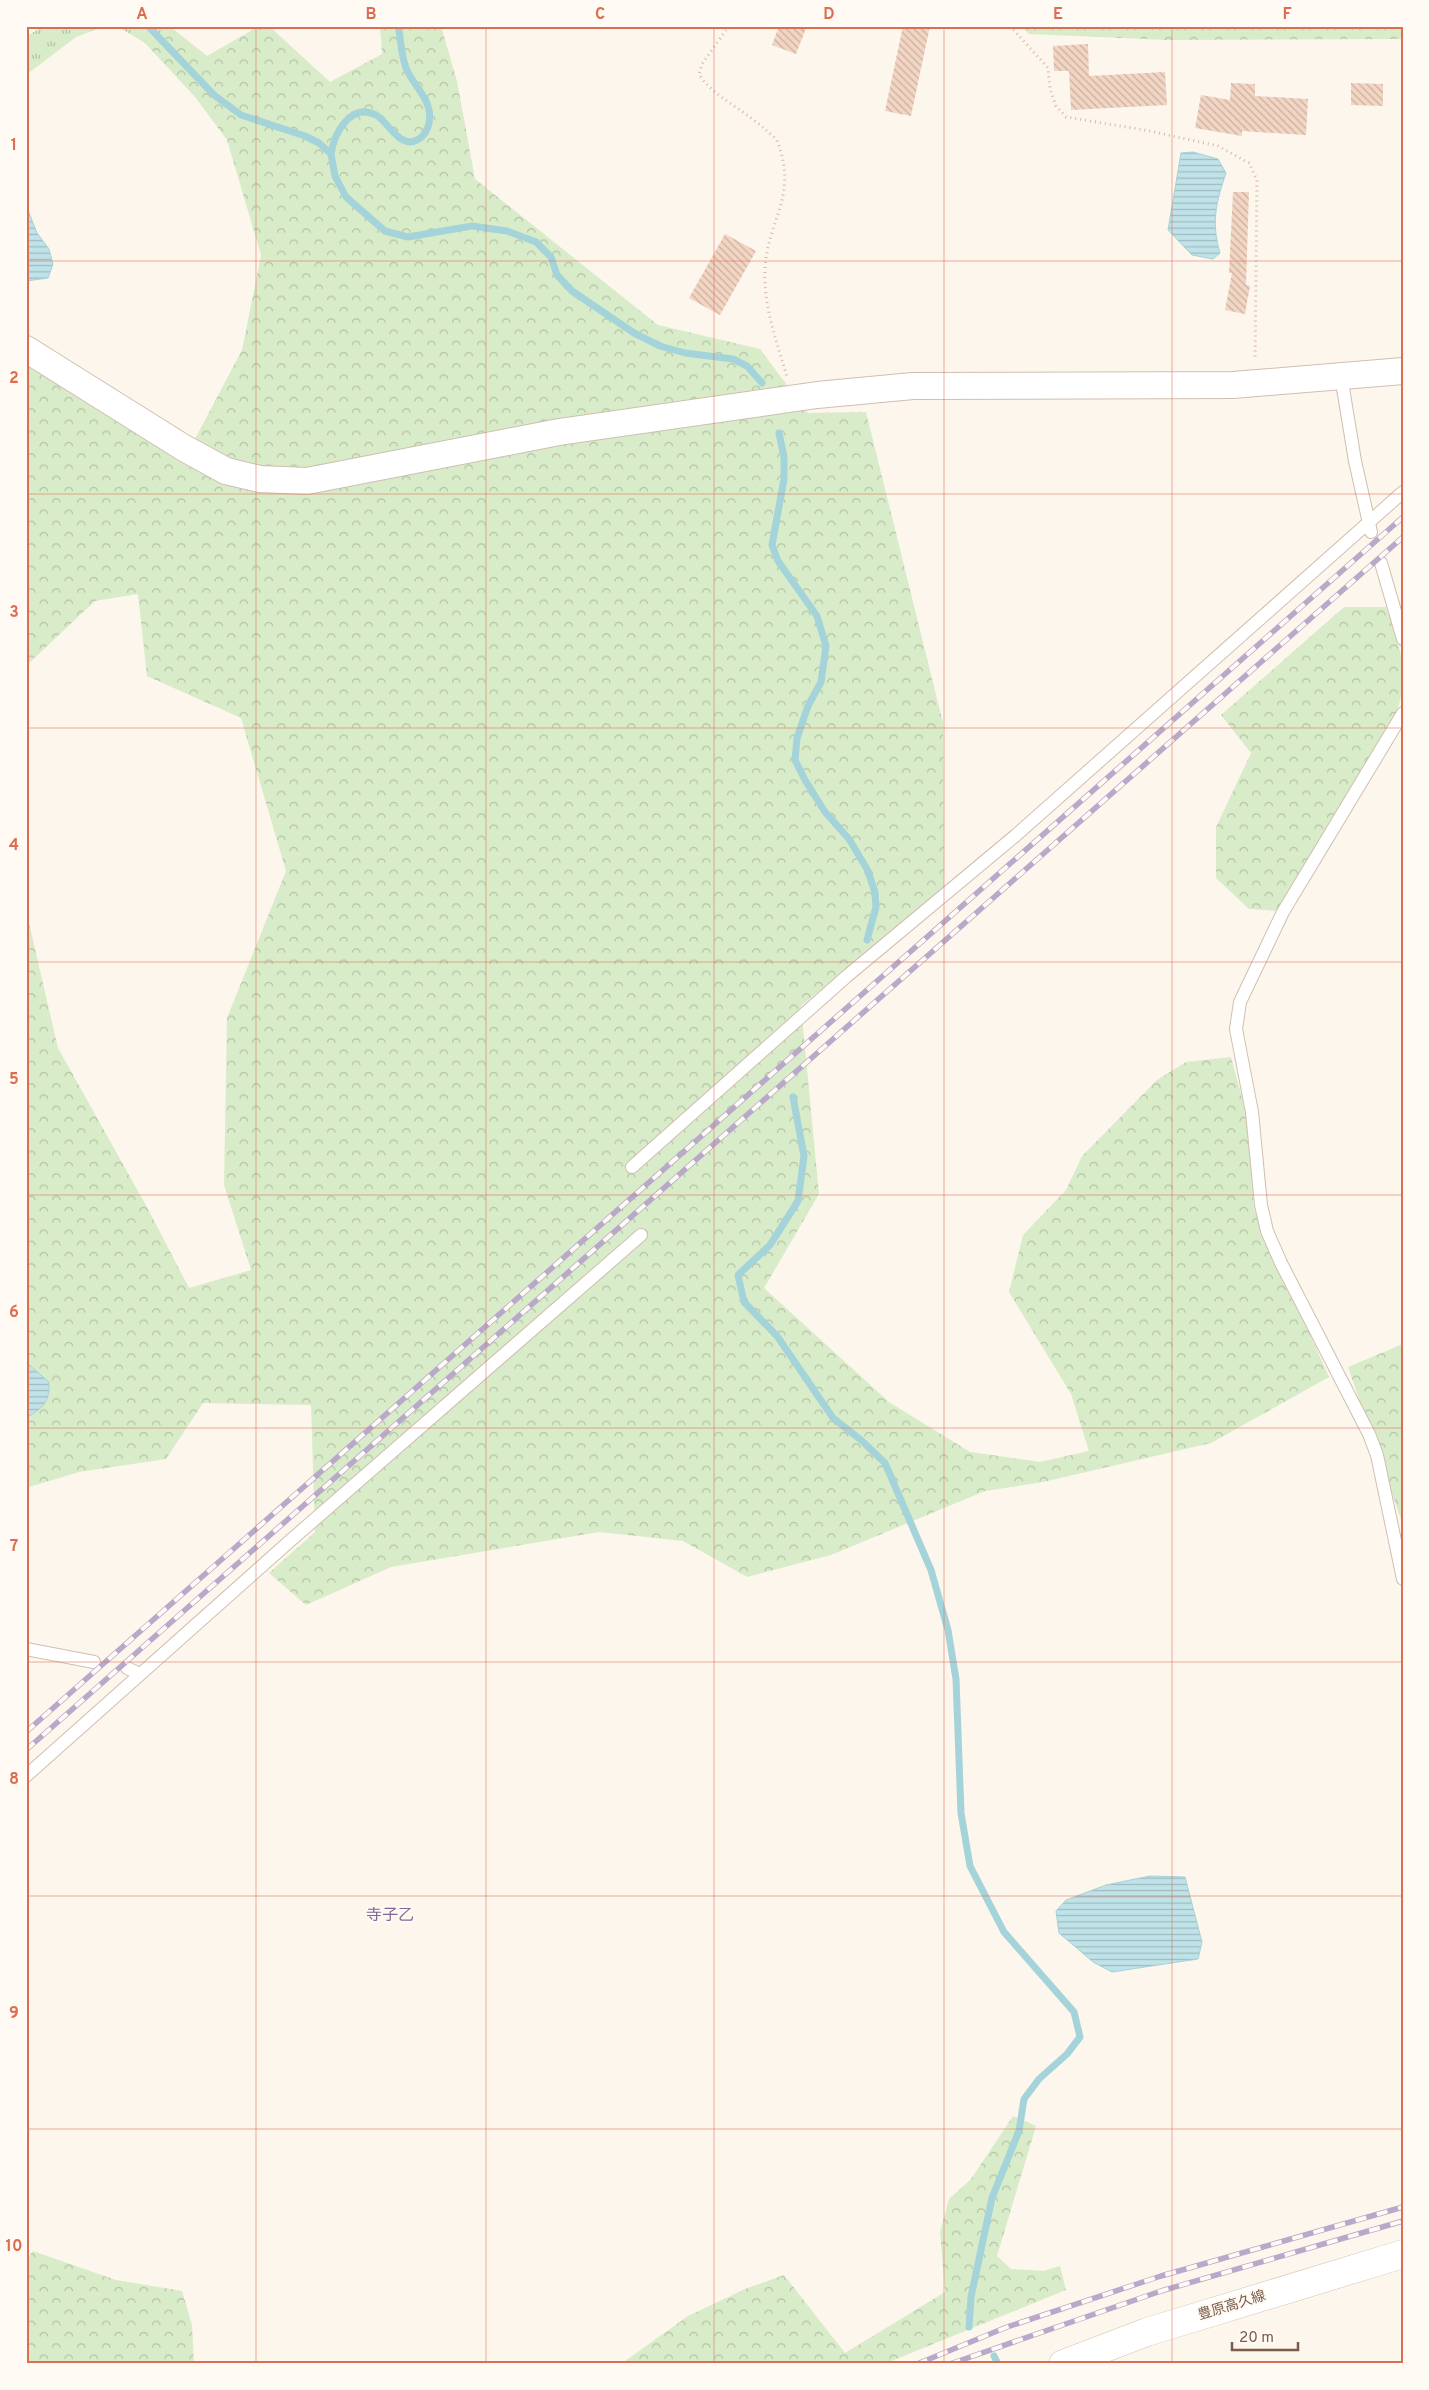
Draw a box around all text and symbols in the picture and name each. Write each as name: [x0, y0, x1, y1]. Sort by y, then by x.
text: A: [136, 5, 148, 25]
text: B: [365, 5, 377, 25]
text: C: [595, 5, 605, 25]
text: D: [823, 5, 835, 25]
text: E: [1053, 5, 1063, 25]
text: F: [1282, 5, 1292, 25]
text: 1: [11, 136, 17, 156]
text: 2: [9, 369, 19, 389]
text: 3: [9, 603, 19, 623]
text: 4: [9, 836, 19, 856]
text: 5: [9, 1070, 19, 1090]
text: 6: [9, 1303, 19, 1323]
text: 7: [10, 1537, 18, 1557]
text: 8: [9, 1770, 19, 1790]
district label: 寺子乙: [366, 1906, 414, 1926]
text: 9: [9, 2004, 19, 2024]
text: 10: [6, 2237, 22, 2257]
street label: 豊原高久線: [1196, 2288, 1268, 2324]
scale bar: [1232, 2320, 1298, 2352]
text: 20 m: [1239, 2329, 1274, 2348]

